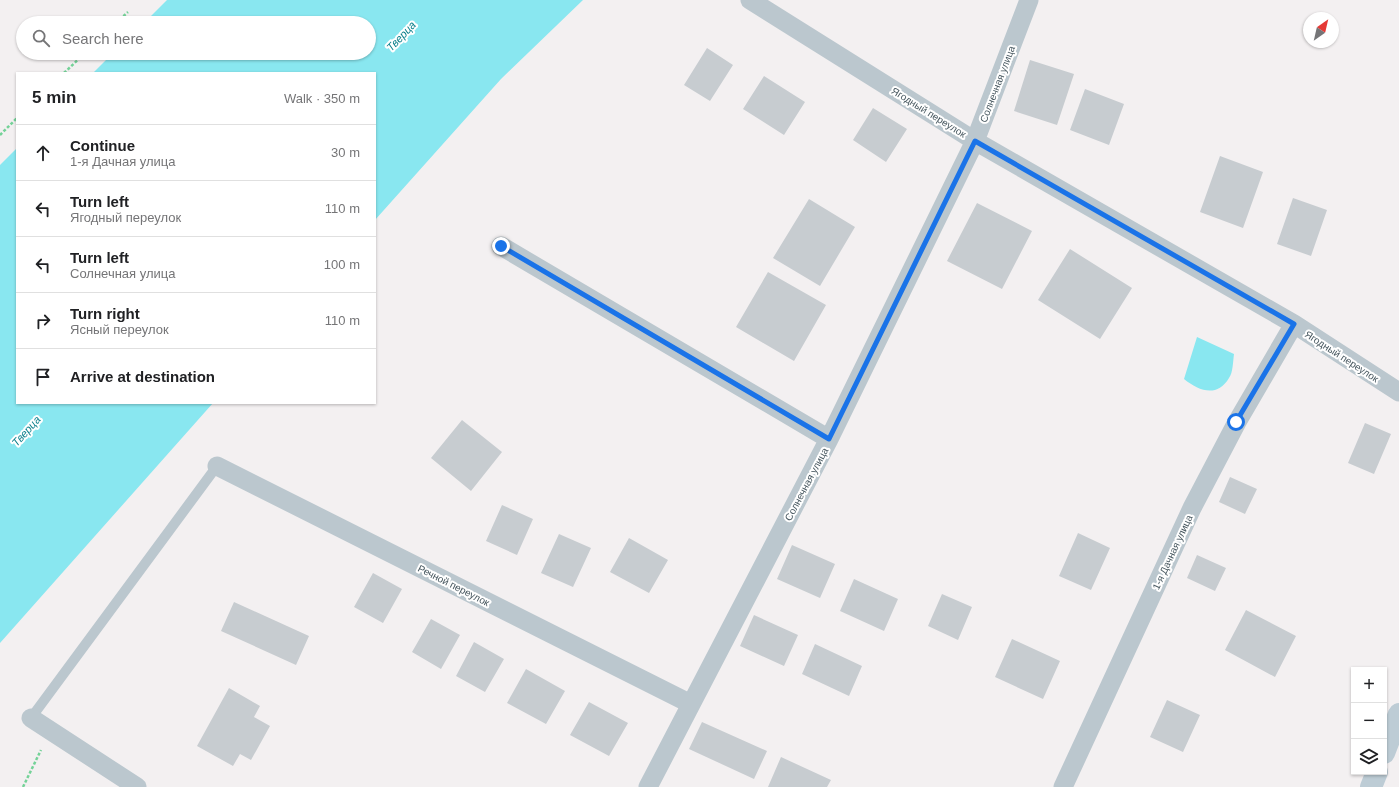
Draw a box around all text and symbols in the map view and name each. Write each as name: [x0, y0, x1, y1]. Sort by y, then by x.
north arrow: [1303, 12, 1339, 48]
search box: [16, 16, 376, 60]
water label: Тверца: [384, 19, 418, 53]
icon: search: [30, 27, 52, 49]
text: Search here: [62, 30, 144, 47]
street label: Солнечная улица: [978, 44, 1017, 124]
street label: Ягодный переулок: [890, 85, 968, 140]
text: 5 min: [32, 88, 76, 107]
text: Walk · 350 m: [284, 91, 360, 106]
text: Continue: [70, 137, 135, 154]
icon: ahead: [32, 142, 54, 164]
text: 30 m: [331, 145, 360, 160]
text: 1-я Дачная улица: [70, 154, 176, 169]
text: Turn left: [70, 193, 129, 210]
icon: left: [32, 198, 54, 220]
text: 110 m: [325, 201, 360, 216]
text: Ягодный переулок: [70, 210, 181, 225]
route end: [492, 237, 510, 255]
text: Turn left: [70, 249, 129, 266]
icon: left: [32, 254, 54, 276]
text: 100 m: [324, 257, 360, 272]
text: Солнечная улица: [70, 266, 175, 281]
text: Turn right: [70, 305, 140, 322]
icon: right: [32, 310, 54, 332]
text: 110 m: [325, 313, 360, 328]
text: Ясный переулок: [70, 322, 169, 337]
street label: Ягодный переулок: [1303, 329, 1381, 385]
icon: arrive: [32, 366, 54, 388]
text: Arrive at destination: [70, 368, 215, 385]
water label: Тверца: [9, 413, 43, 449]
route start: [1227, 413, 1245, 431]
street label: Солнечная улица: [783, 445, 831, 523]
street label: 1-я Дачная улица: [1150, 513, 1195, 591]
street label: Речной переулок: [416, 563, 492, 609]
map controls: [1351, 667, 1387, 775]
button: +: [1351, 667, 1387, 703]
button: −: [1351, 703, 1387, 739]
button: layers: [1351, 739, 1387, 775]

